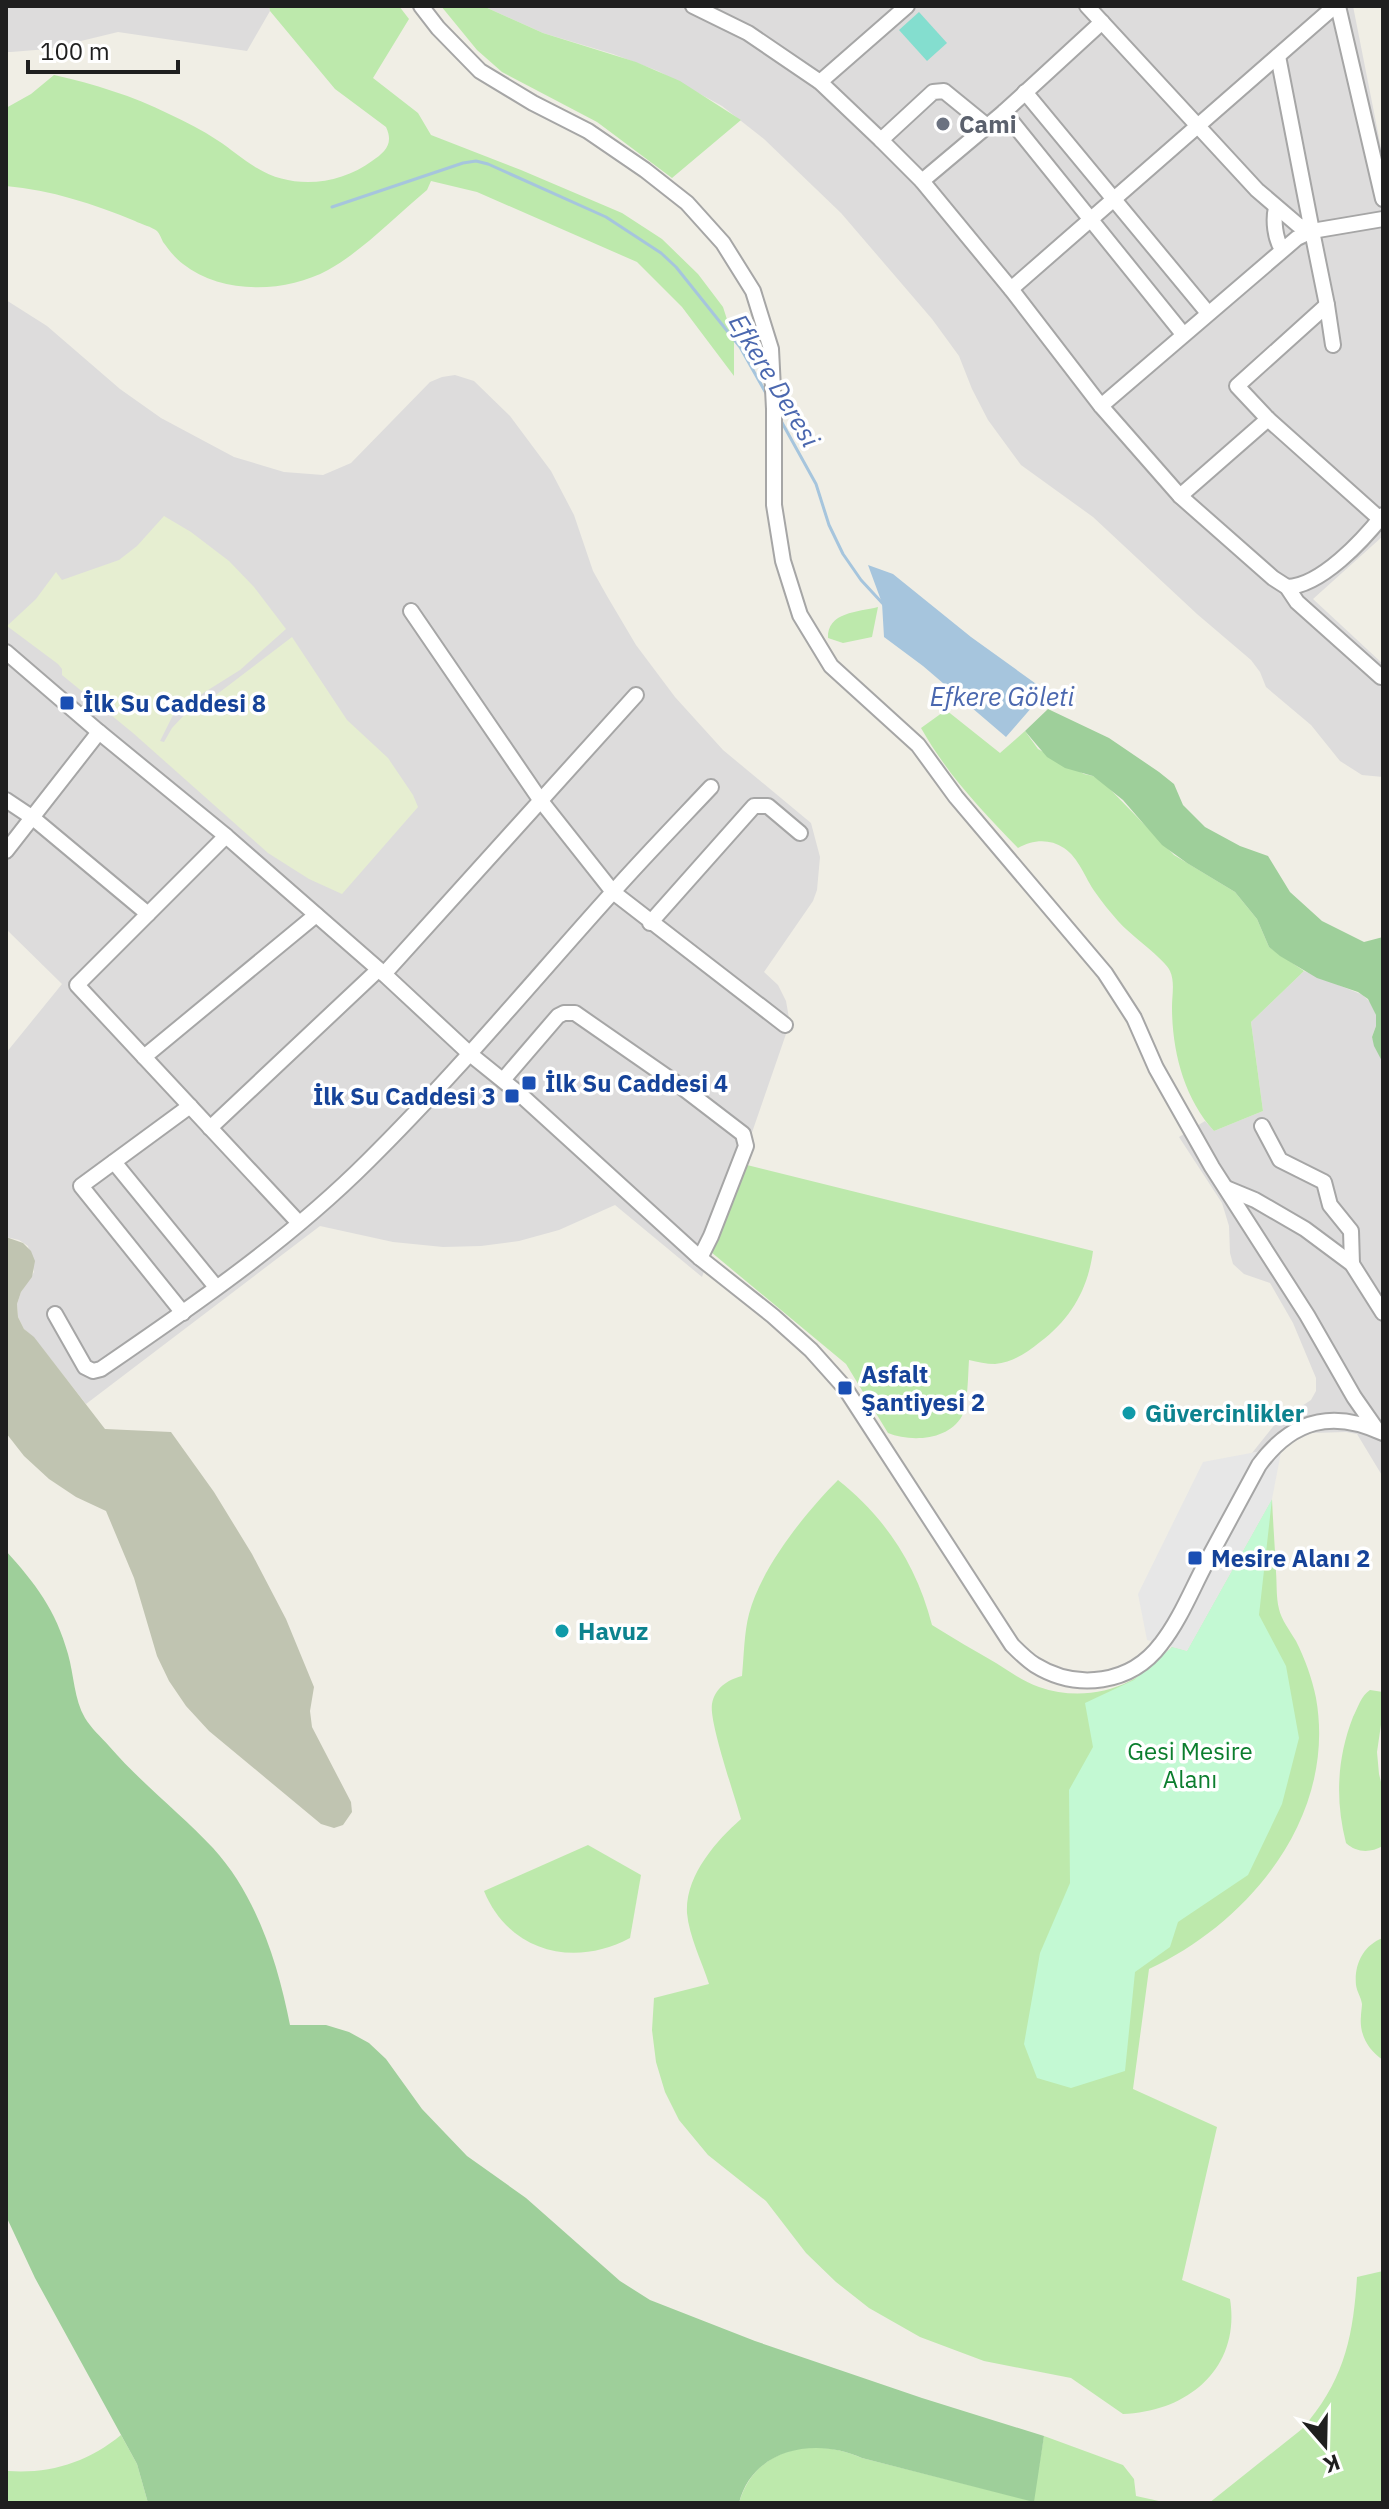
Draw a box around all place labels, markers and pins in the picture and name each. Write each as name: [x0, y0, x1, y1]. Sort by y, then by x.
place label: Cami: [959, 108, 1017, 140]
marker: Cami: [934, 115, 952, 133]
place label: İlk Su Caddesi 8: [83, 687, 266, 719]
marker: İlk Su Caddesi 8: [58, 694, 76, 712]
place label: İlk Su Caddesi 4: [545, 1067, 728, 1099]
marker: İlk Su Caddesi 4: [520, 1074, 538, 1092]
place label: İlk Su Caddesi 3: [313, 1080, 496, 1112]
marker: İlk Su Caddesi 3: [503, 1087, 521, 1105]
place label: Asfalt Şantiyesi 2: [861, 1358, 985, 1418]
marker: Asfalt Şantiyesi 2: [836, 1379, 854, 1397]
place label: Güvercinlikler: [1145, 1397, 1305, 1429]
marker: Güvercinlikler: [1120, 1404, 1138, 1422]
place label: Mesire Alanı 2: [1211, 1542, 1370, 1574]
marker: Mesire Alanı 2: [1186, 1549, 1204, 1567]
place label: Havuz: [578, 1615, 648, 1647]
marker: Havuz: [553, 1622, 571, 1640]

